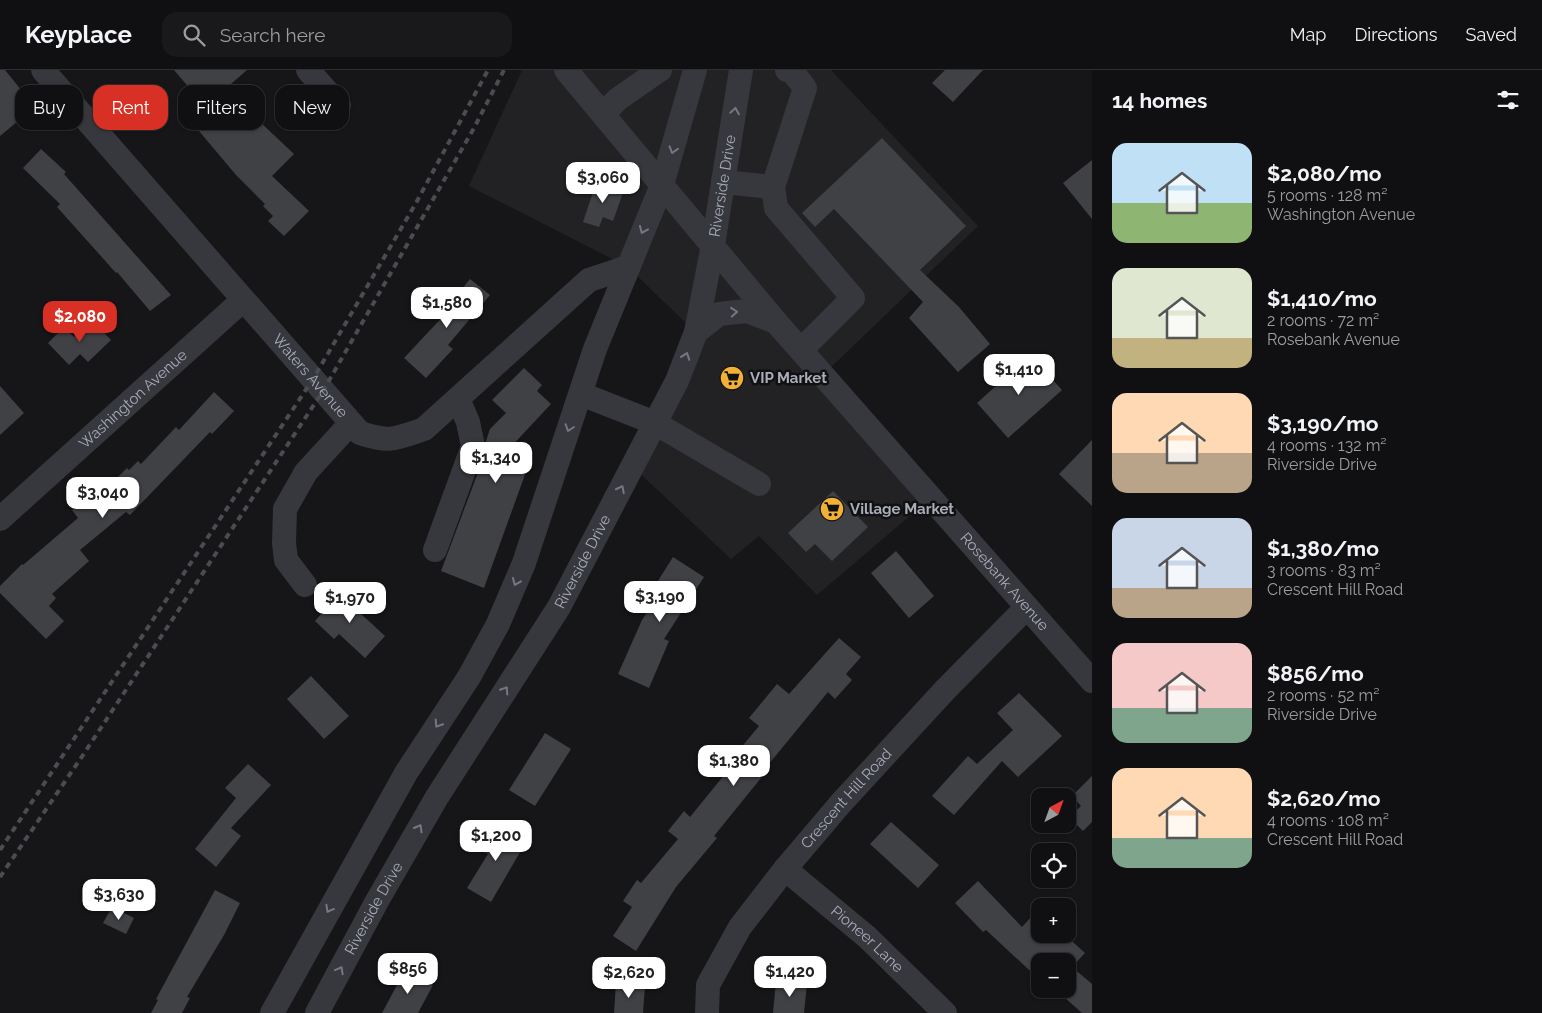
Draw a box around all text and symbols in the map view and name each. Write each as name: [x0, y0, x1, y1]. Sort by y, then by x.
search box: [162, 12, 512, 57]
text: Keyplace: [25, 20, 132, 49]
icon: search: [180, 21, 208, 49]
text: Search here: [220, 24, 325, 46]
text: Map: [1290, 24, 1326, 45]
text: Directions: [1354, 24, 1438, 45]
text: Saved: [1466, 24, 1517, 45]
chip: Buy: [15, 85, 83, 130]
chip: Rent: [93, 85, 168, 130]
chip: Filters: [178, 85, 265, 130]
chip: New: [275, 85, 349, 130]
icon: filters: [1494, 86, 1522, 114]
text: 14 homes: [1112, 88, 1207, 113]
one-way arrow: [729, 106, 739, 115]
street label: Riverside Drive: [705, 133, 740, 238]
one-way arrow: [668, 146, 678, 154]
text: $2,080/mo: [1267, 161, 1382, 186]
pin: $3,060: [562, 162, 644, 204]
icon: home: [1152, 163, 1212, 223]
text: $3,060: [577, 168, 629, 187]
text: 5 rooms · 128 m²: [1267, 186, 1387, 205]
text: Washington Avenue: [1267, 205, 1415, 224]
one-way arrow: [639, 225, 650, 234]
pin: $1,580: [406, 286, 488, 329]
text: $1,410/mo: [1267, 286, 1377, 311]
icon: home: [1152, 288, 1212, 348]
text: $1,580: [422, 293, 472, 312]
pin: $2,080: [39, 300, 121, 343]
text: $2,080: [54, 307, 106, 326]
one-way arrow: [730, 307, 738, 318]
text: 2 rooms · 72 m²: [1267, 311, 1379, 330]
street label: Waters Avenue: [269, 330, 352, 422]
text: Rosebank Avenue: [1267, 330, 1400, 349]
street label: Washington Avenue: [75, 346, 191, 452]
one-way arrow: [680, 352, 690, 361]
pin: $1,410: [978, 354, 1060, 396]
text: $1,410: [995, 360, 1043, 379]
supermarket icon: VIP Market: [719, 365, 745, 391]
place label: VIP Market: [750, 369, 827, 387]
text: $3,190/mo: [1267, 411, 1378, 436]
icon: home: [1152, 413, 1212, 473]
one-way arrow: [565, 424, 575, 432]
text: 4 rooms · 132 m²: [1267, 436, 1387, 455]
pin: $1,340: [455, 442, 537, 484]
text: $1,340: [471, 448, 521, 467]
text: Riverside Drive: [1267, 455, 1377, 474]
pin: $3,040: [62, 476, 144, 519]
text: $3,040: [77, 483, 129, 502]
one-way arrow: [615, 485, 625, 494]
supermarket icon: Village Market: [819, 496, 845, 522]
place label: Village Market: [850, 500, 954, 518]
street label: Riverside Drive: [551, 512, 615, 612]
street label: Rosebank Avenue: [957, 529, 1053, 635]
text: $1,380/mo: [1267, 536, 1379, 561]
icon: home: [1152, 538, 1212, 598]
text: 3 rooms · 83 m²: [1267, 561, 1381, 580]
one-way arrow: [512, 577, 522, 586]
pin: $3,190: [619, 580, 701, 623]
text: Crescent Hill Road: [1267, 580, 1403, 599]
pin: $1,970: [309, 582, 391, 624]
text: $3,190: [635, 587, 685, 606]
text: $1,970: [325, 588, 375, 607]
text: $856/mo: [1267, 661, 1364, 686]
icon: home: [1152, 663, 1212, 723]
text: 2 rooms · 52 m²: [1267, 686, 1379, 705]
one-way arrow: [499, 687, 509, 696]
text: Riverside Drive: [1267, 705, 1377, 724]
one-way arrow: [435, 718, 444, 728]
pin: $1,380: [693, 744, 775, 787]
street label: Crescent Hill Road: [797, 745, 896, 852]
text: $1,380: [709, 751, 759, 770]
text: $2,620/mo: [1267, 786, 1381, 811]
north arrow: [1031, 788, 1076, 832]
map controls: [1031, 788, 1076, 998]
icon: home: [1152, 788, 1212, 848]
text: 4 rooms · 108 m²: [1267, 811, 1389, 830]
pin: $1,200: [455, 820, 537, 862]
one-way arrow: [413, 824, 423, 833]
text: $1,200: [471, 826, 521, 845]
text: Crescent Hill Road: [1267, 830, 1403, 849]
button: locate: [1031, 843, 1076, 888]
street label: Riverside Drive: [341, 859, 407, 958]
pin: $3,630: [78, 878, 160, 921]
text: $3,630: [93, 885, 145, 904]
button: +: [1031, 898, 1076, 943]
street label: Pioneer Lane: [827, 902, 907, 976]
one-way arrow: [325, 904, 335, 913]
pin: $856: [378, 952, 438, 995]
button: −: [1031, 953, 1076, 998]
pin: $2,620: [588, 956, 670, 999]
pin: $1,420: [749, 956, 831, 998]
text: $856: [389, 959, 427, 978]
text: $1,420: [765, 962, 815, 981]
text: $2,620: [603, 963, 655, 982]
one-way arrow: [334, 966, 344, 975]

